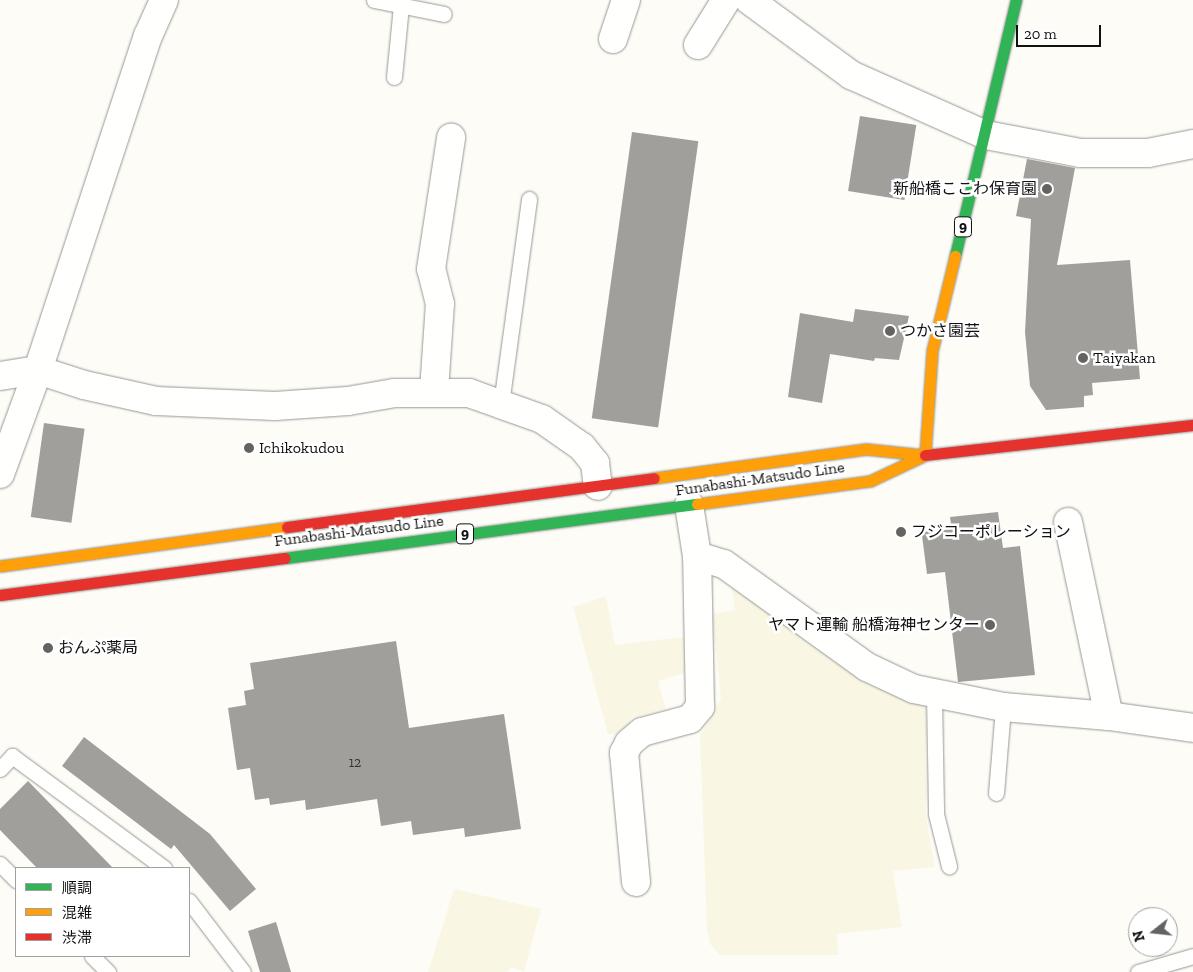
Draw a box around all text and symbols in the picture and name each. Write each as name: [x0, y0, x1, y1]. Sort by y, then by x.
scale bar: [1018, 15, 1103, 47]
text: 20 m: [1024, 25, 1057, 43]
place label: 新船橋ここわ保育園: [893, 179, 1037, 199]
marker: 新船橋ここわ保育園: [1041, 183, 1053, 195]
road number: 9: [953, 214, 973, 240]
place label: つかさ園芸: [900, 321, 980, 341]
marker: つかさ園芸: [884, 325, 896, 337]
place label: Taiyakan: [1093, 348, 1156, 368]
marker: Taiyakan: [1077, 352, 1089, 364]
place label: Ichikokudou: [259, 438, 344, 458]
marker: Ichikokudou: [243, 442, 255, 454]
street label: Funabashi-Matsudo Line: [674, 458, 846, 500]
street label: Funabashi-Matsudo Line: [273, 511, 445, 551]
road number: 9: [455, 522, 475, 546]
place label: フジコーポレーション: [911, 522, 1071, 542]
marker: フジコーポレーション: [895, 526, 907, 538]
place label: ヤマト運輸 船橋海神センター: [768, 615, 980, 635]
marker: ヤマト運輸 船橋海神センター: [984, 619, 996, 631]
place label: おんぷ薬局: [58, 638, 138, 658]
marker: おんぷ薬局: [42, 642, 54, 654]
house number: 12: [349, 755, 361, 771]
legend: [15, 867, 190, 957]
text: 順調: [62, 879, 92, 897]
text: 混雑: [62, 904, 92, 922]
north arrow: [1128, 907, 1178, 957]
text: 渋滞: [62, 929, 92, 947]
text: N: [1129, 929, 1149, 943]

